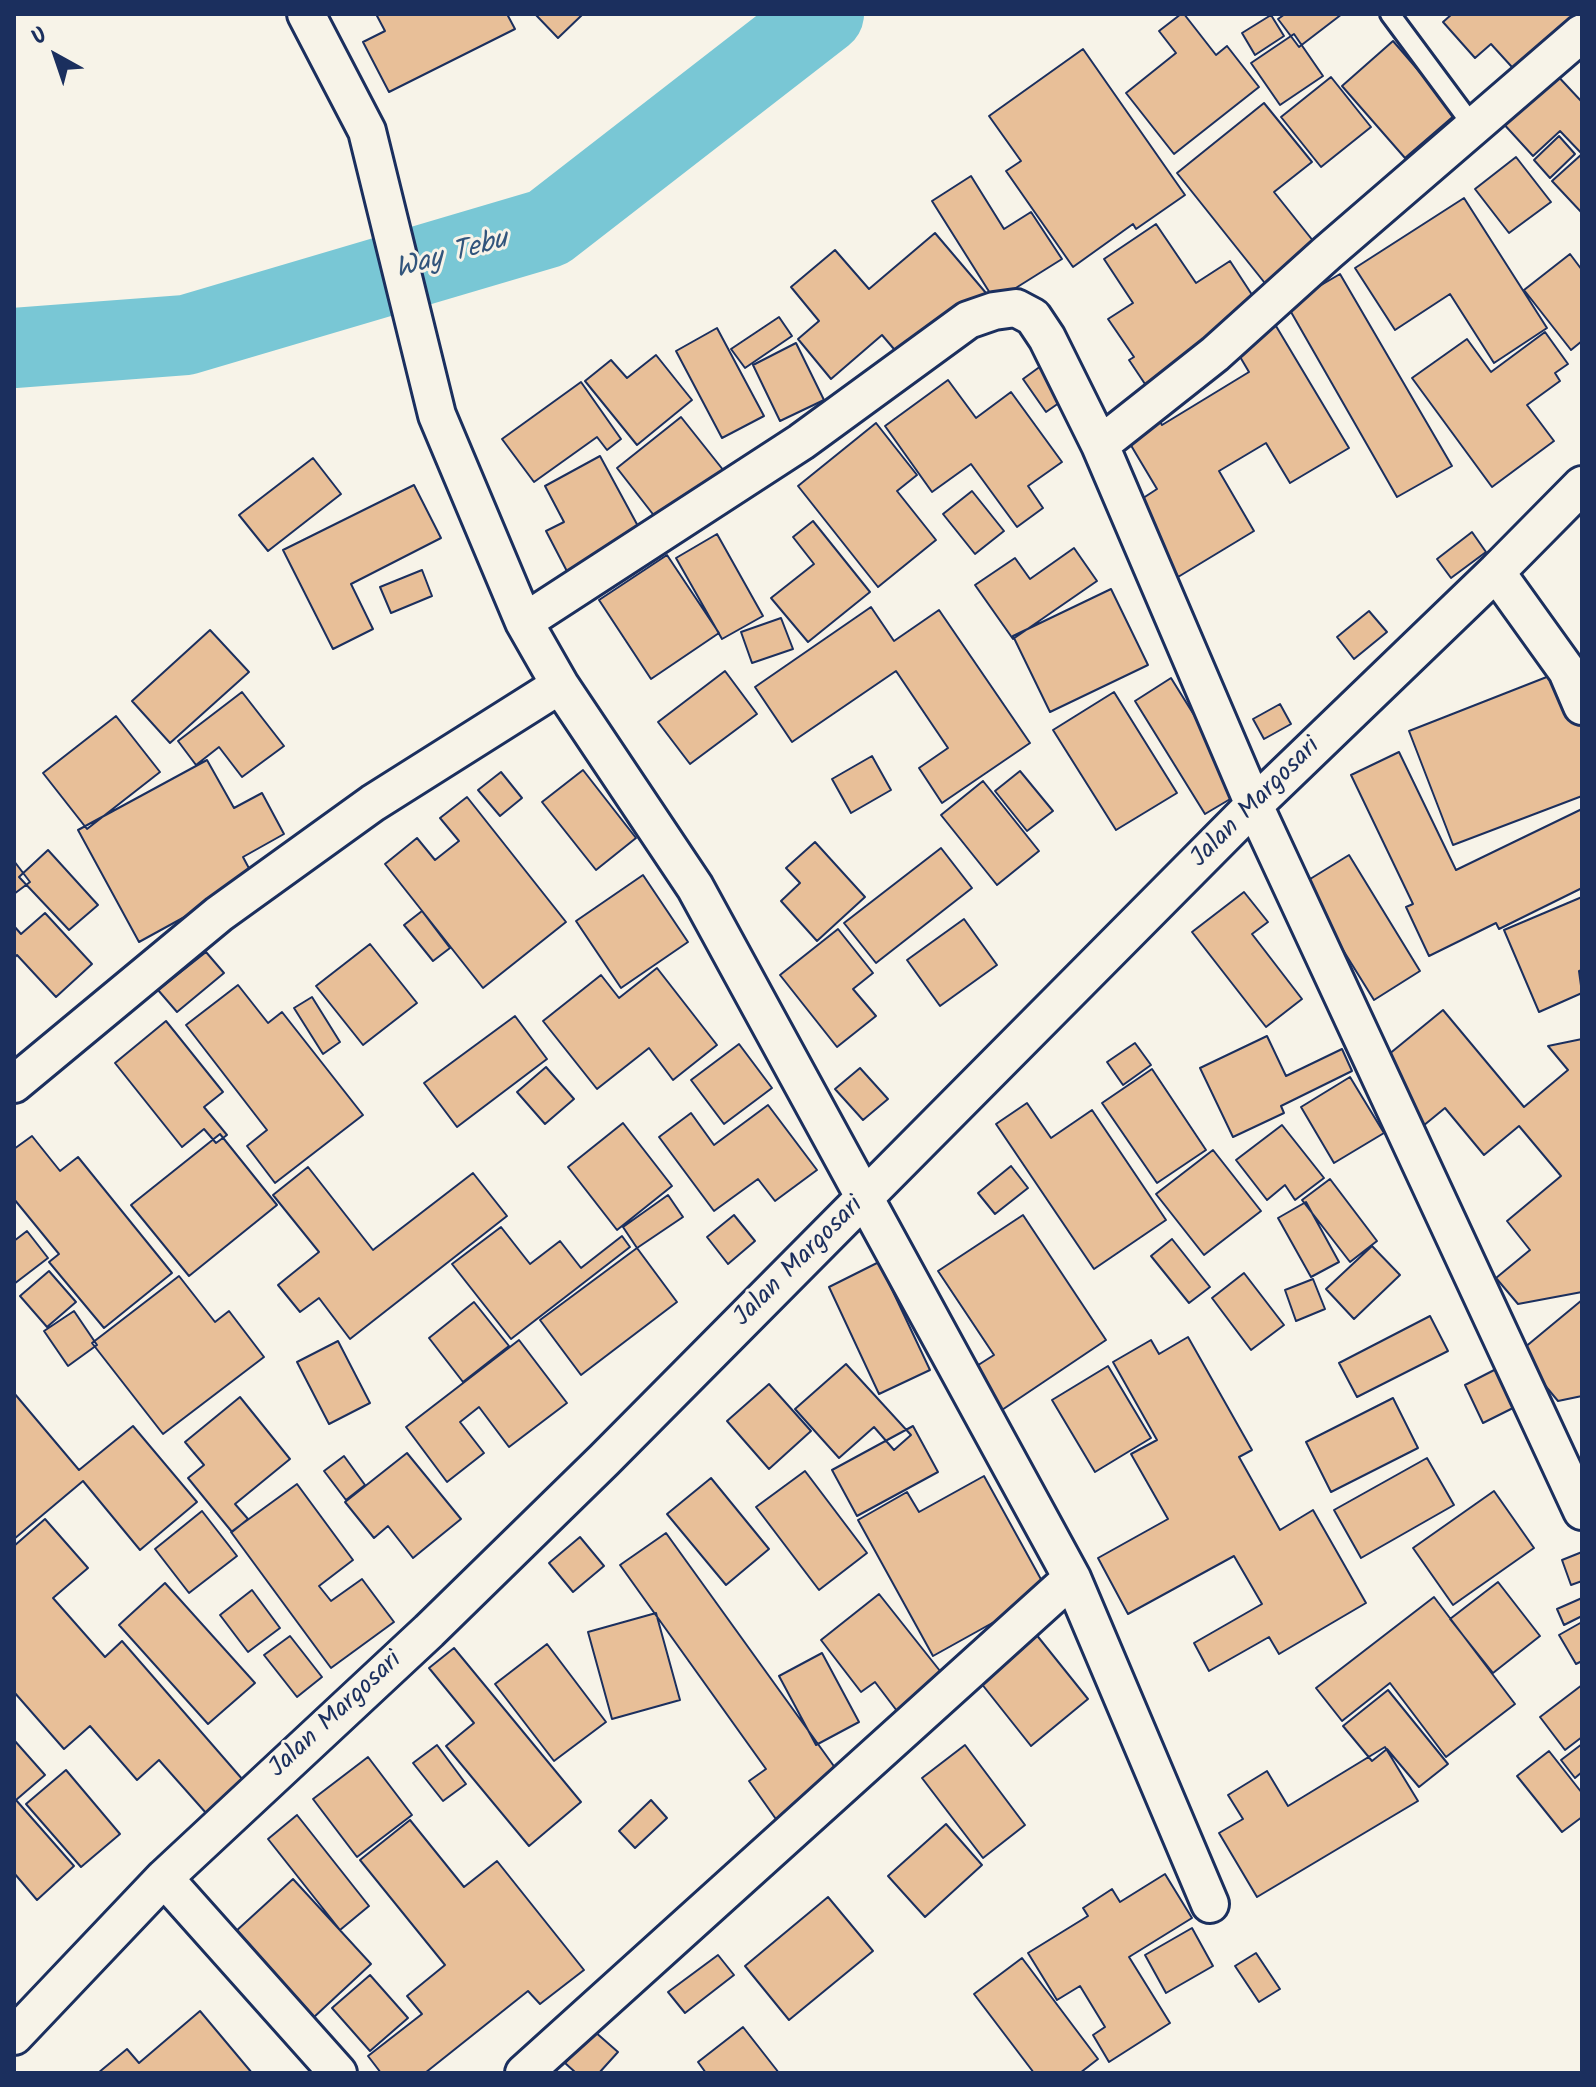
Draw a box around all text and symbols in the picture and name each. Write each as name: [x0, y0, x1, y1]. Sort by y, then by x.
north arrow: [16, 16, 96, 96]
text: U: [24, 20, 57, 55]
water label: Way Tebu: [392, 225, 512, 289]
street label: Jalan Margosari: [1186, 733, 1328, 875]
street label: Jalan Margosari: [729, 1192, 871, 1334]
street label: Jalan Margosari: [264, 1646, 410, 1786]

